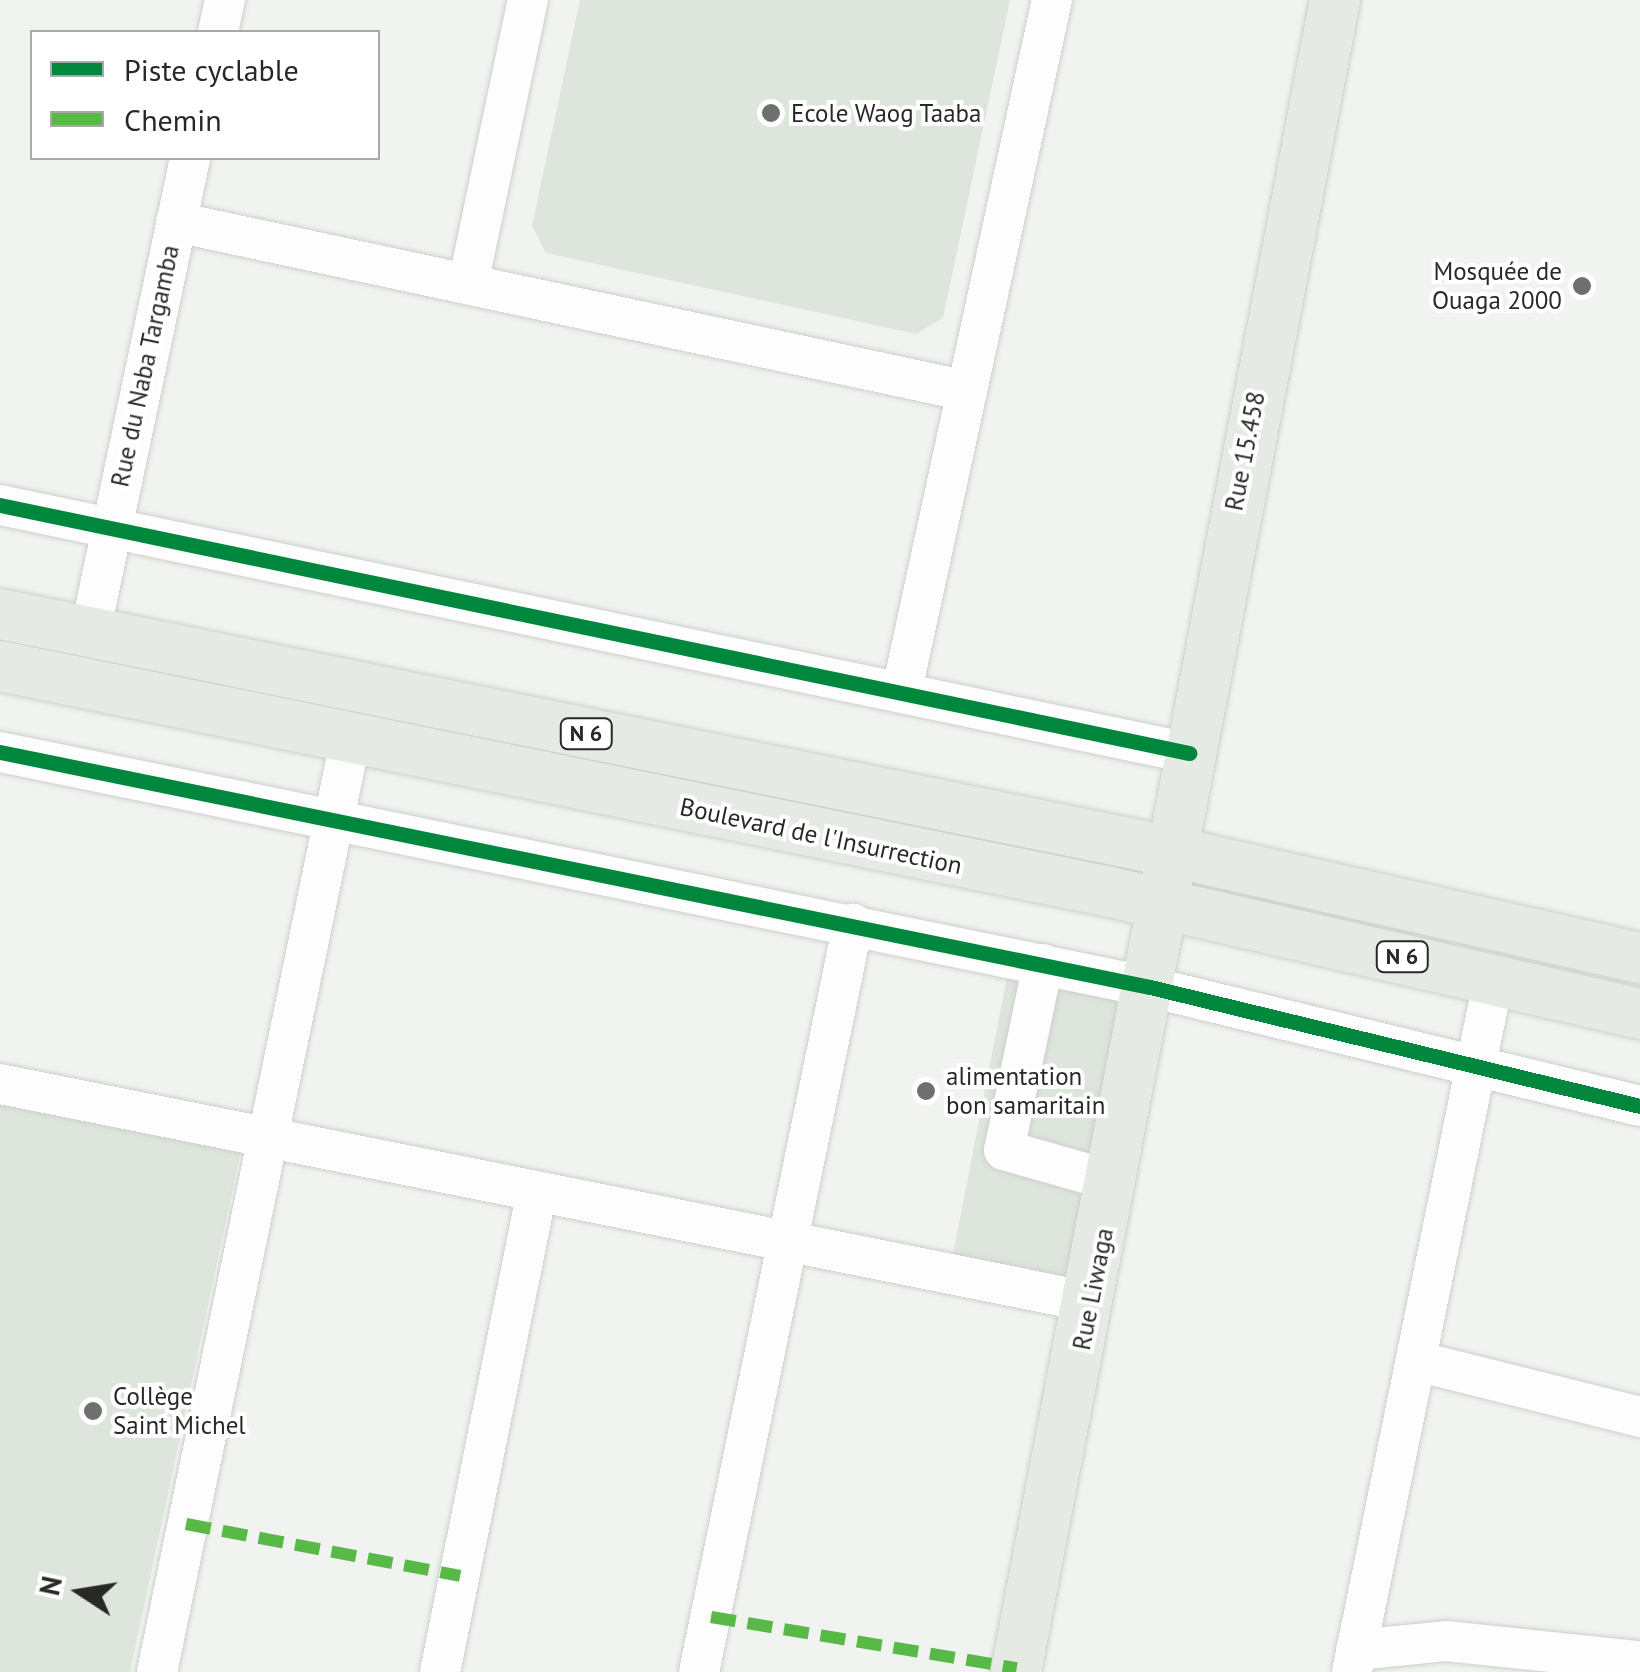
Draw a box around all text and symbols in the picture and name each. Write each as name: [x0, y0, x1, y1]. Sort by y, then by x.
legend: [30, 30, 380, 160]
text: Piste cyclable: [124, 50, 299, 89]
place label: Ecole Waog Taaba: [791, 98, 983, 128]
text: Chemin: [124, 100, 222, 139]
marker: Ecole Waog Taaba: [760, 102, 782, 124]
street label: Rue du Naba Targamba: [105, 242, 185, 490]
place label: Mosquée de Ouaga 2000: [1432, 257, 1562, 316]
marker: Mosquée de Ouaga 2000: [1571, 275, 1593, 297]
street label: Rue 15.458: [1219, 389, 1271, 513]
road number: N 6: [558, 717, 614, 751]
street label: Boulevard de l'Insurrection: [677, 791, 965, 881]
road number: N 6: [1374, 940, 1430, 974]
place label: alimentation bon samaritain: [946, 1062, 1105, 1121]
marker: alimentation bon samaritain: [915, 1080, 937, 1102]
street label: Rue Liwaga: [1066, 1225, 1120, 1353]
place label: Collège Saint Michel: [113, 1382, 246, 1441]
marker: Collège Saint Michel: [82, 1400, 104, 1422]
north arrow: [30, 1542, 130, 1642]
text: N: [30, 1573, 70, 1599]

